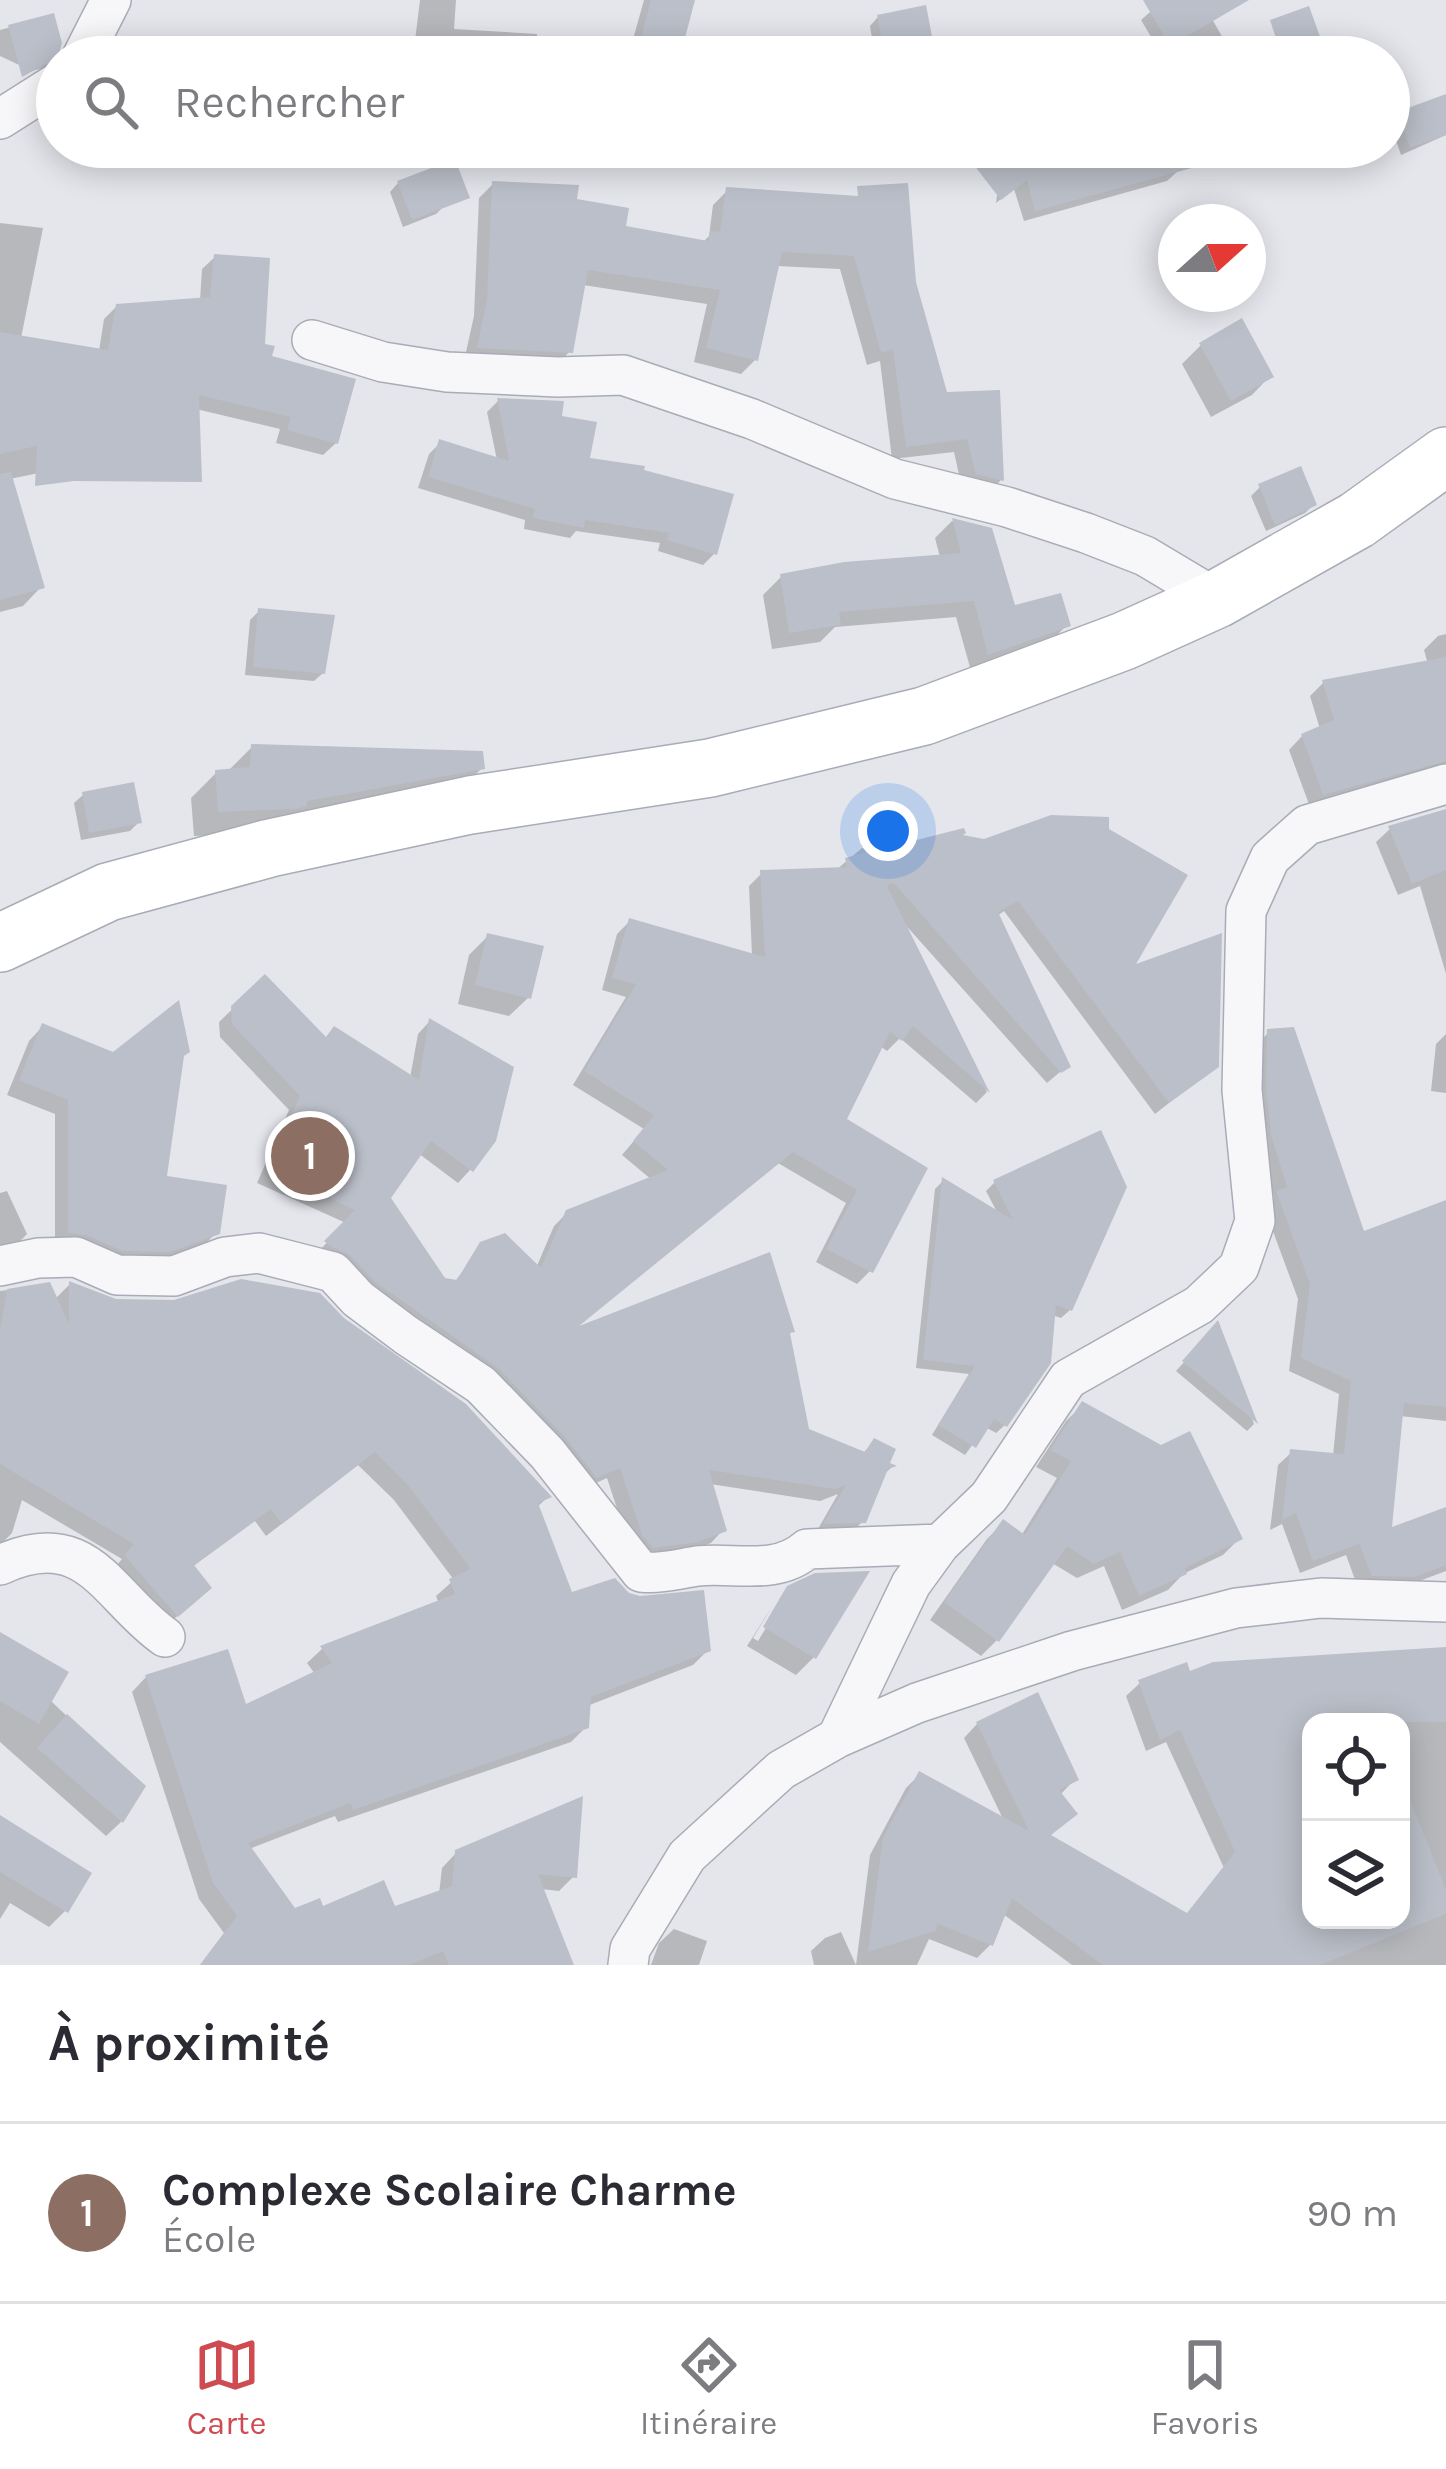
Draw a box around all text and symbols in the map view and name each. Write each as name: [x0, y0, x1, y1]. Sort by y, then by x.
search box: [36, 36, 1410, 168]
icon: search: [78, 69, 144, 135]
text: Rechercher: [174, 76, 404, 128]
north arrow: [1158, 204, 1266, 312]
your location: [858, 801, 918, 861]
pin: 1: [271, 1111, 349, 1201]
map controls: [1302, 1713, 1410, 1929]
button: locate: [1302, 1713, 1410, 1821]
button: layers: [1302, 1821, 1410, 1929]
text: À proximité: [48, 2013, 330, 2073]
text: Complexe Scolaire Charme: [162, 2164, 737, 2216]
text: 1: [80, 2190, 94, 2236]
text: 90 m: [1306, 2190, 1398, 2236]
text: École: [162, 2216, 256, 2262]
tab: Carte: [187, 2332, 266, 2442]
tab: Itinéraire: [640, 2332, 777, 2442]
tab: Favoris: [1151, 2332, 1259, 2442]

